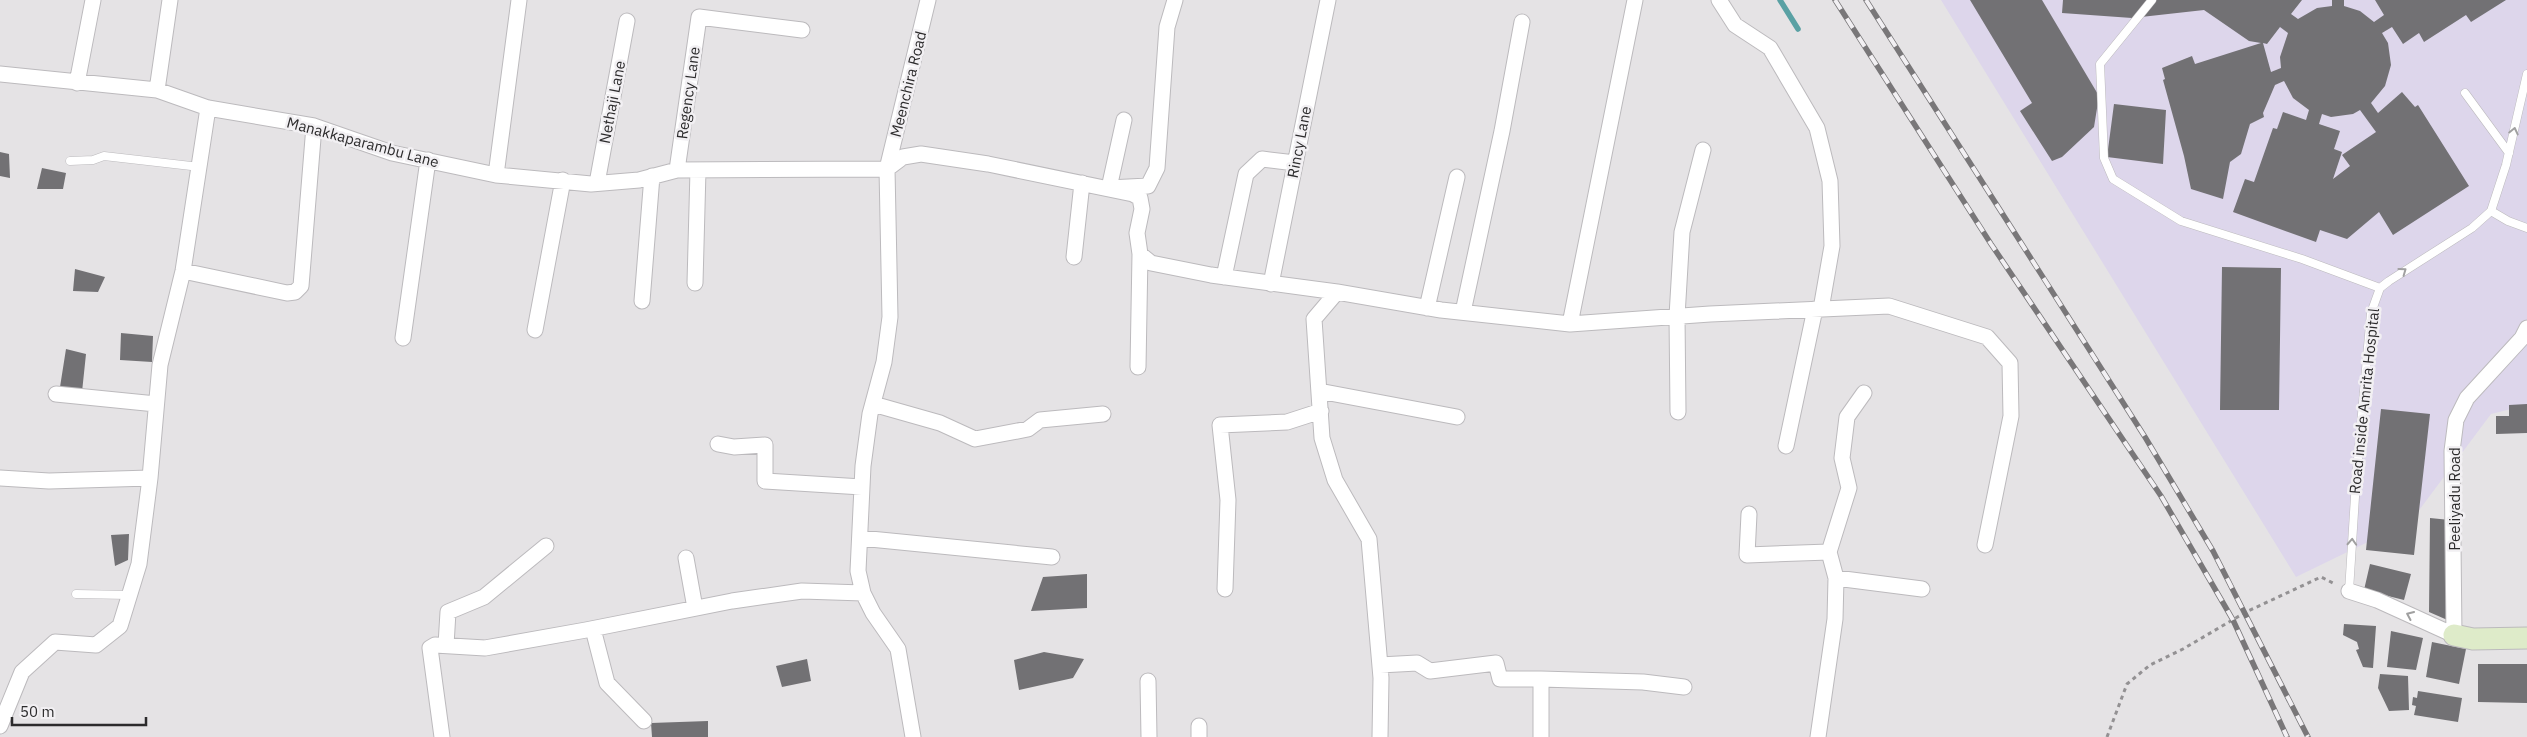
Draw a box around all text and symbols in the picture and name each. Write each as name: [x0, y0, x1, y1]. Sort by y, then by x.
street label: Meenchira Road: [886, 29, 930, 139]
street label: Regency Lane: [672, 46, 704, 140]
street label: Nethaji Lane: [595, 59, 629, 145]
street label: Rincy Lane: [1283, 104, 1315, 180]
street label: Manakkaparambu Lane: [285, 113, 441, 171]
one-way arrow: [2508, 126, 2519, 135]
one-way arrow: [2397, 268, 2407, 277]
street label: Road inside Amrita Hospital: [2345, 307, 2383, 495]
street label: Peeliyadu Road: [2445, 447, 2464, 551]
one-way arrow: [2347, 538, 2358, 546]
one-way arrow: [2406, 610, 2415, 621]
scale bar: [12, 694, 146, 726]
text: 50 m: [20, 702, 55, 721]

